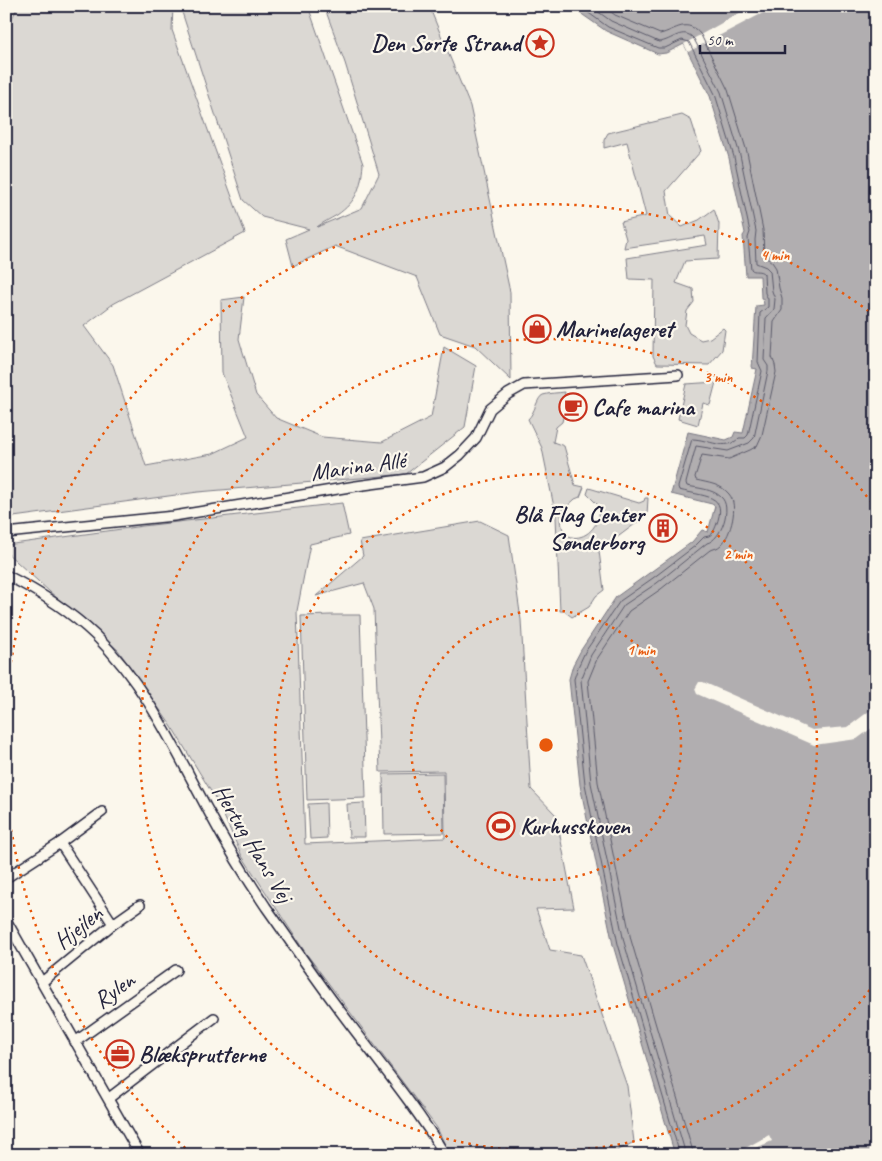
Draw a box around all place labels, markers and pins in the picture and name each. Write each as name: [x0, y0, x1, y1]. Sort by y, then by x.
place label: Den Sorte Strand: [372, 28, 525, 58]
place icon: Den Sorte Strand: [525, 28, 555, 58]
shop icon: Marinelageret: [522, 314, 552, 344]
place label: Marinelageret: [556, 314, 677, 344]
cafe icon: Cafe marina: [558, 392, 588, 422]
place label: Cafe marina: [592, 392, 696, 422]
place label: Blå Flag Center Sønderborg: [514, 499, 646, 557]
building icon: Blå Flag Center Sønderborg: [648, 513, 678, 543]
centre of rings: [537, 736, 555, 754]
sports icon: Kurhusskoven: [486, 811, 516, 841]
place label: Kurhusskoven: [520, 811, 631, 841]
office icon: Blæksprutterne: [105, 1039, 135, 1069]
place label: Blæksprutterne: [139, 1039, 267, 1069]

